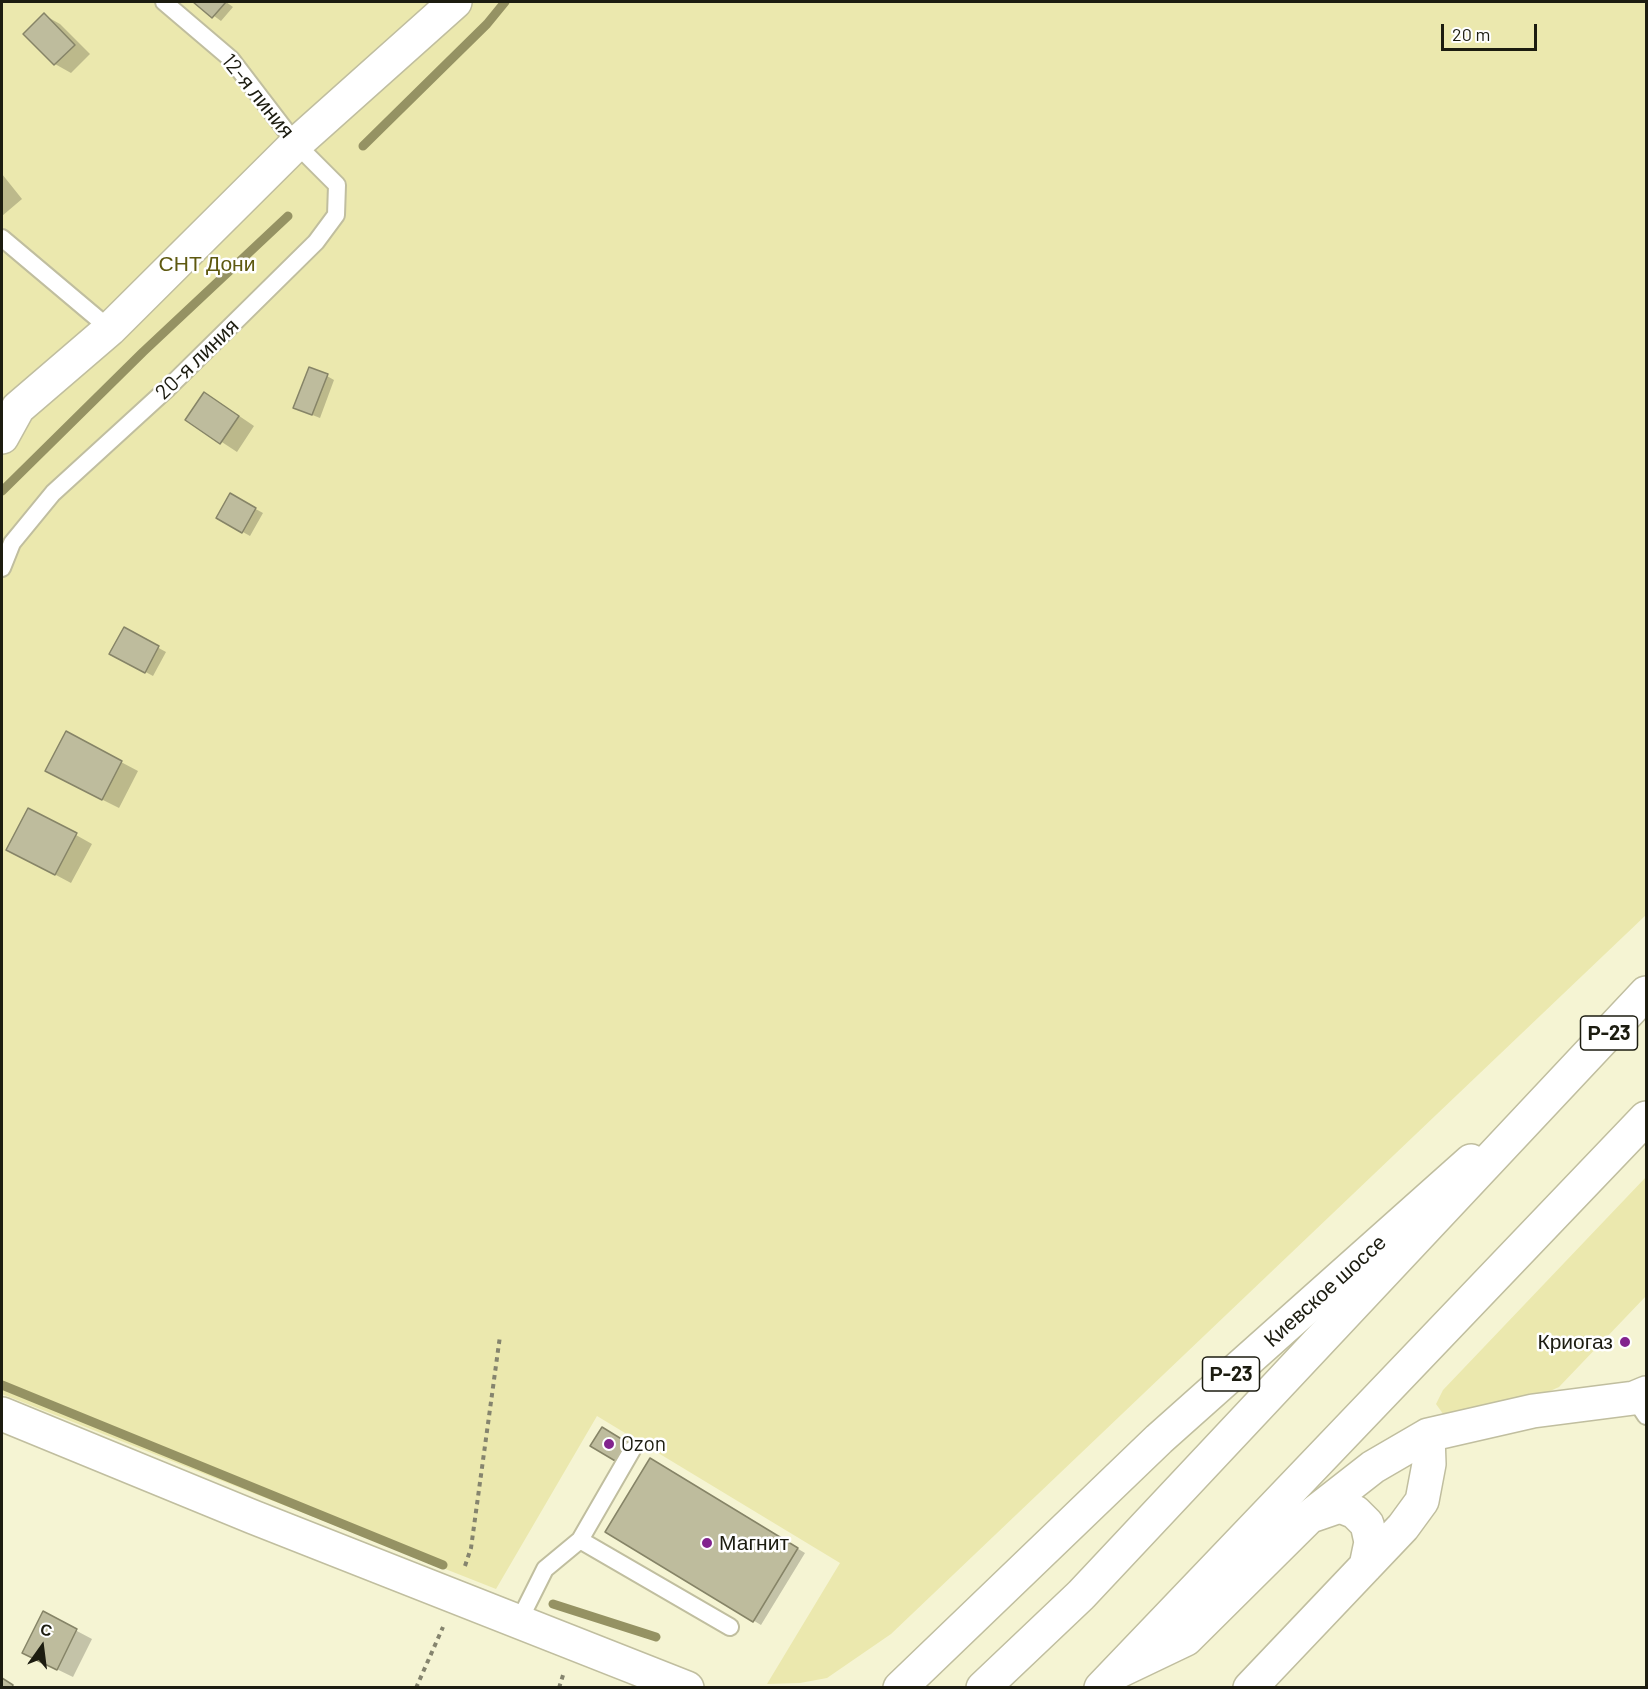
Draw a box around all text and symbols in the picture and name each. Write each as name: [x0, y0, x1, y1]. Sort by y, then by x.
scale bar: [1444, 12, 1540, 50]
text: 20 m: [1452, 23, 1490, 45]
street label: 12-я линия: [216, 49, 300, 143]
park label: СНТ Дони: [159, 251, 255, 277]
street label: 20-я линия: [150, 313, 244, 405]
road number: Р-23: [1580, 1016, 1638, 1050]
street label: Киевское шоссе: [1259, 1230, 1391, 1352]
place label: Криогаз: [1537, 1329, 1613, 1355]
marker: Криогаз: [1618, 1335, 1632, 1349]
road number: Р-23: [1202, 1357, 1260, 1391]
place label: Ozon: [621, 1431, 666, 1457]
marker: Ozon: [602, 1437, 616, 1451]
place label: Магнит: [719, 1530, 789, 1556]
marker: Магнит: [700, 1536, 714, 1550]
north arrow: [12, 1617, 72, 1677]
text: С: [39, 1618, 54, 1640]

